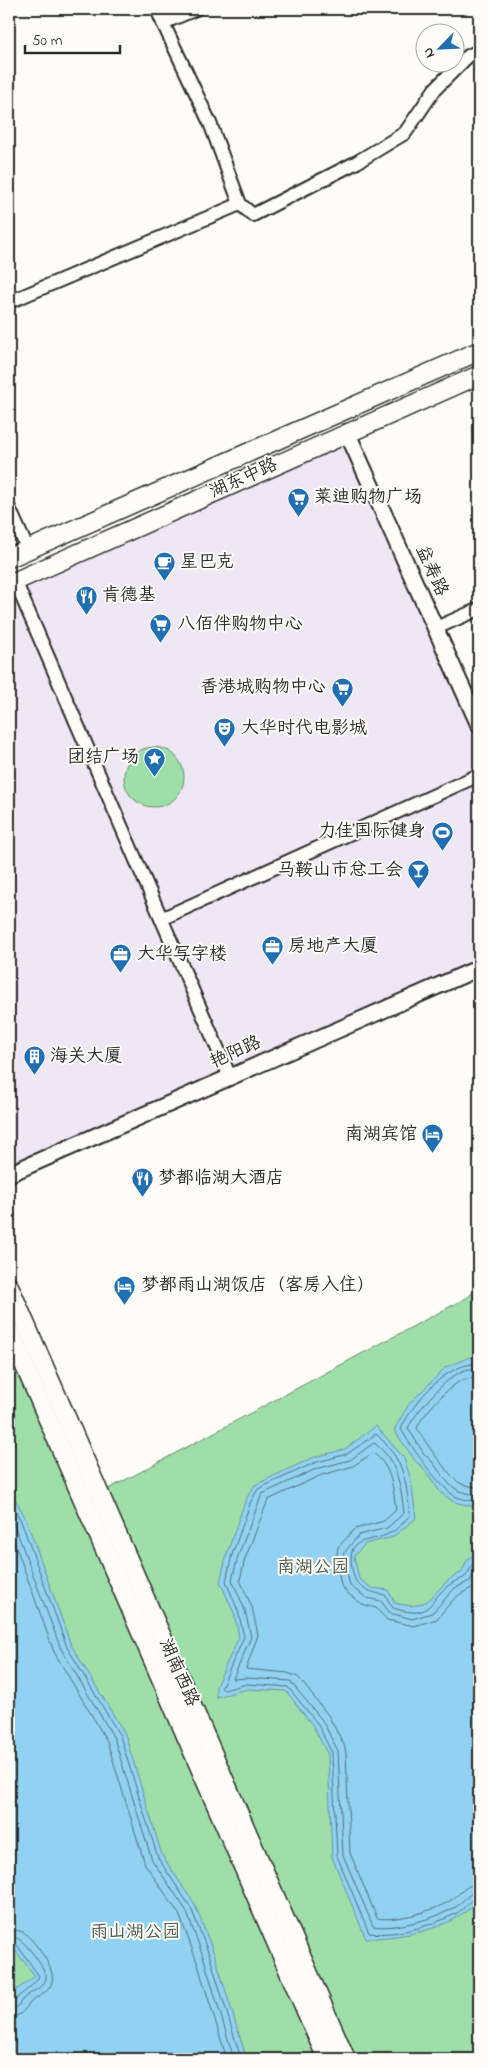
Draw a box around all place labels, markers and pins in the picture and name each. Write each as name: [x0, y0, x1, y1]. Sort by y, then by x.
place label: 莱迪购物广场: [314, 485, 422, 511]
supermarket icon: 莱迪购物广场: [286, 486, 310, 517]
place label: 星巴克: [180, 550, 234, 576]
cafe icon: 星巴克: [152, 551, 176, 582]
place label: 肯德基: [102, 583, 156, 609]
restaurant icon: 肯德基: [74, 584, 98, 615]
place label: 八佰伴购物中心: [177, 612, 303, 638]
supermarket icon: 八佰伴购物中心: [149, 613, 173, 644]
place label: 香港城购物中心: [200, 675, 326, 701]
supermarket icon: 香港城购物中心: [330, 676, 354, 707]
place label: 大华时代电影城: [241, 716, 367, 742]
theatre icon: 大华时代电影城: [213, 717, 237, 748]
place label: 团结广场: [67, 745, 139, 771]
place icon: 团结广场: [143, 746, 167, 777]
place label: 力佳国际健身: [318, 819, 426, 845]
sports icon: 力佳国际健身: [430, 820, 454, 851]
place label: 马鞍山市总工会: [277, 858, 403, 884]
bar icon: 马鞍山市总工会: [407, 859, 431, 890]
place label: 房地产大厦: [288, 934, 378, 960]
office icon: 房地产大厦: [260, 935, 284, 966]
place label: 大华写字楼: [137, 942, 227, 968]
office icon: 大华写字楼: [109, 943, 133, 974]
place label: 海关大厦: [50, 1044, 122, 1070]
building icon: 海关大厦: [22, 1045, 46, 1076]
place label: 南湖宾馆: [345, 1122, 417, 1148]
hotel icon: 南湖宾馆: [421, 1123, 445, 1154]
place label: 梦都临湖大酒店: [158, 1166, 284, 1192]
restaurant icon: 梦都临湖大酒店: [130, 1167, 154, 1198]
place label: 梦都雨山湖饭店（客房入住）: [141, 1273, 375, 1299]
hotel icon: 梦都雨山湖饭店（客房入住）: [113, 1274, 137, 1305]

